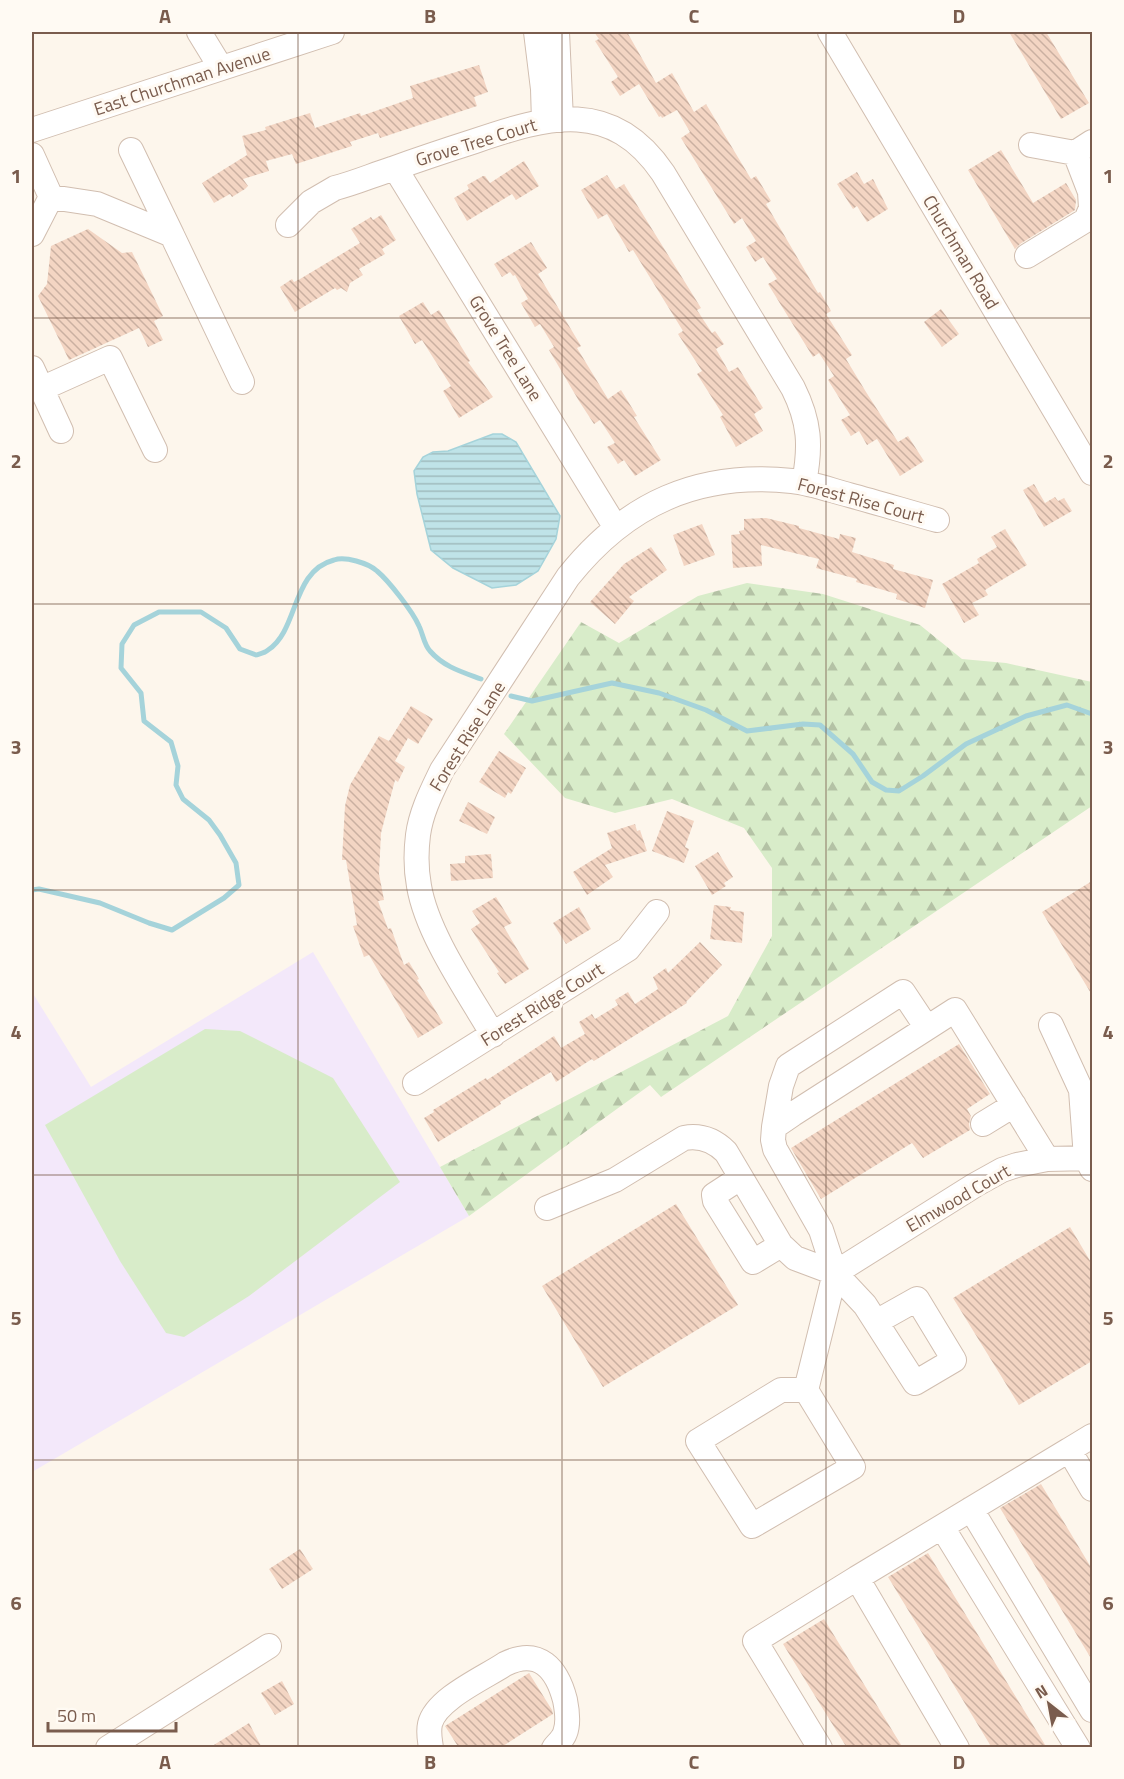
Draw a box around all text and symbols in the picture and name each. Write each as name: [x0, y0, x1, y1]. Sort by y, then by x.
text: A: [159, 0, 171, 31]
text: B: [424, 0, 436, 31]
text: C: [689, 0, 700, 31]
text: D: [953, 0, 965, 31]
street label: East Churchman Avenue: [90, 40, 274, 122]
street label: Grove Tree Court: [412, 111, 541, 173]
text: 1: [10, 160, 22, 191]
text: 1: [1102, 160, 1114, 191]
street label: Churchman Road: [916, 190, 1006, 314]
street label: Grove Tree Lane: [463, 290, 549, 406]
text: 2: [10, 445, 22, 476]
text: 2: [1102, 445, 1114, 476]
street label: Forest Rise Court: [795, 470, 928, 530]
street label: Forest Rise Lane: [422, 676, 512, 796]
text: 3: [10, 731, 22, 762]
text: 3: [1102, 731, 1114, 762]
street label: Forest Ridge Court: [475, 955, 609, 1053]
text: 4: [10, 1016, 22, 1047]
text: 4: [1102, 1016, 1114, 1047]
street label: Elmwood Court: [901, 1157, 1016, 1239]
text: 5: [10, 1302, 22, 1333]
text: 5: [1102, 1302, 1114, 1333]
text: 6: [10, 1587, 22, 1618]
text: 6: [1102, 1587, 1114, 1618]
north arrow: [1019, 1674, 1079, 1734]
text: N: [1030, 1678, 1052, 1704]
scale bar: [48, 1695, 176, 1733]
text: 50 m: [57, 1702, 96, 1729]
text: A: [159, 1746, 171, 1777]
text: B: [424, 1746, 436, 1777]
text: C: [689, 1746, 700, 1777]
text: D: [953, 1746, 965, 1777]

